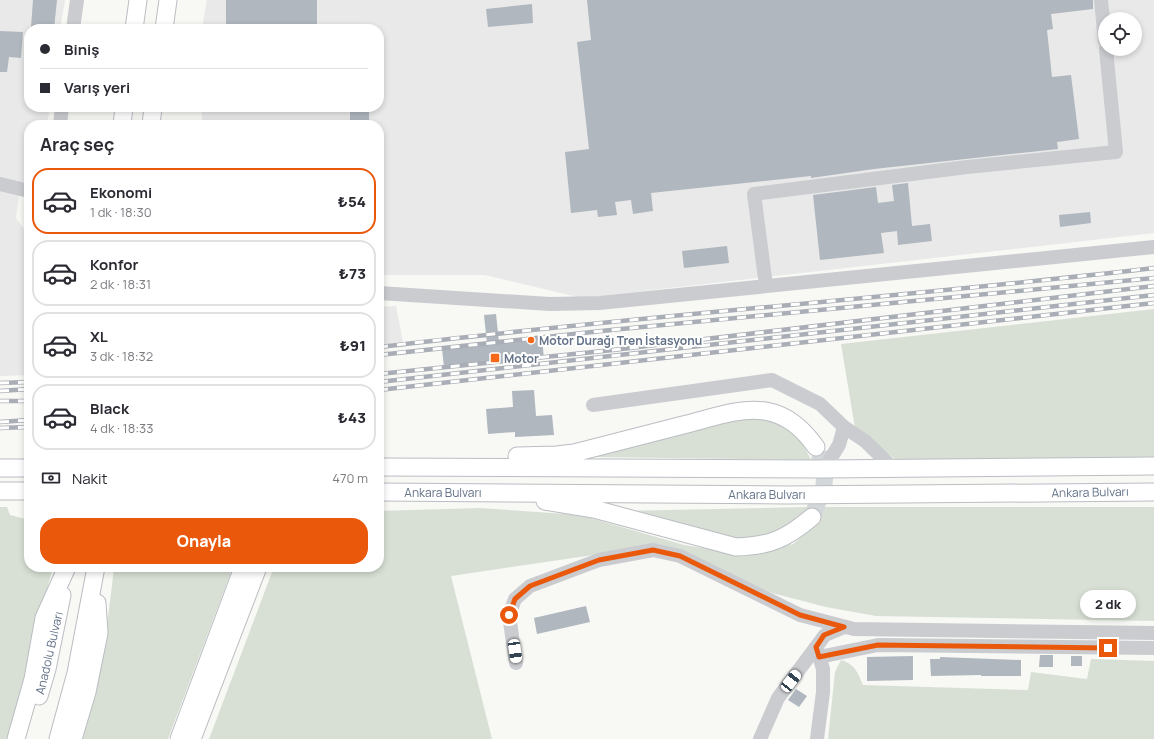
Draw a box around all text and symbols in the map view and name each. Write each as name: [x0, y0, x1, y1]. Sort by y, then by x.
map controls: [1098, 12, 1142, 56]
button: locate: [1098, 12, 1142, 56]
text: Biniş: [64, 39, 99, 60]
text: Varış yeri: [64, 77, 130, 98]
text: Araç seç: [40, 132, 114, 156]
text: Ekonomi: [90, 182, 152, 203]
icon: car: [42, 183, 78, 219]
text: ₺54: [338, 191, 366, 212]
text: 1 dk · 18:30: [90, 203, 152, 221]
text: Konfor: [90, 254, 138, 275]
icon: car: [42, 255, 78, 291]
text: ₺73: [339, 263, 366, 284]
text: 2 dk · 18:31: [90, 275, 151, 293]
text: XL: [90, 326, 108, 347]
icon: car: [42, 327, 78, 363]
place label: Motor Durağı Tren İstasyonu: [539, 332, 702, 349]
text: ₺91: [340, 335, 366, 356]
marker: Motor Durağı Tren İstasyonu: [526, 335, 536, 345]
text: 3 dk · 18:32: [90, 347, 153, 365]
place label: Motor: [504, 350, 539, 367]
marker: Motor: [489, 352, 501, 364]
text: Black: [90, 398, 129, 419]
icon: car: [42, 399, 78, 435]
text: ₺43: [338, 407, 366, 428]
text: 4 dk · 18:33: [90, 419, 153, 437]
icon: cash: [40, 467, 62, 489]
text: Nakit: [72, 468, 108, 489]
text: 470 m: [332, 469, 368, 487]
street label: Ankara Bulvarı: [1051, 483, 1129, 501]
street label: Ankara Bulvarı: [404, 484, 482, 501]
street label: Ankara Bulvarı: [728, 486, 806, 503]
button: Onayla: [40, 518, 368, 564]
callout: 2 dk: [1080, 590, 1136, 618]
text: 2 dk: [1095, 595, 1121, 613]
route start: [500, 606, 518, 624]
street label: Anadolu Bulvarı: [31, 610, 67, 696]
car: [507, 638, 523, 664]
route end: [1099, 639, 1117, 657]
car: [779, 668, 803, 694]

